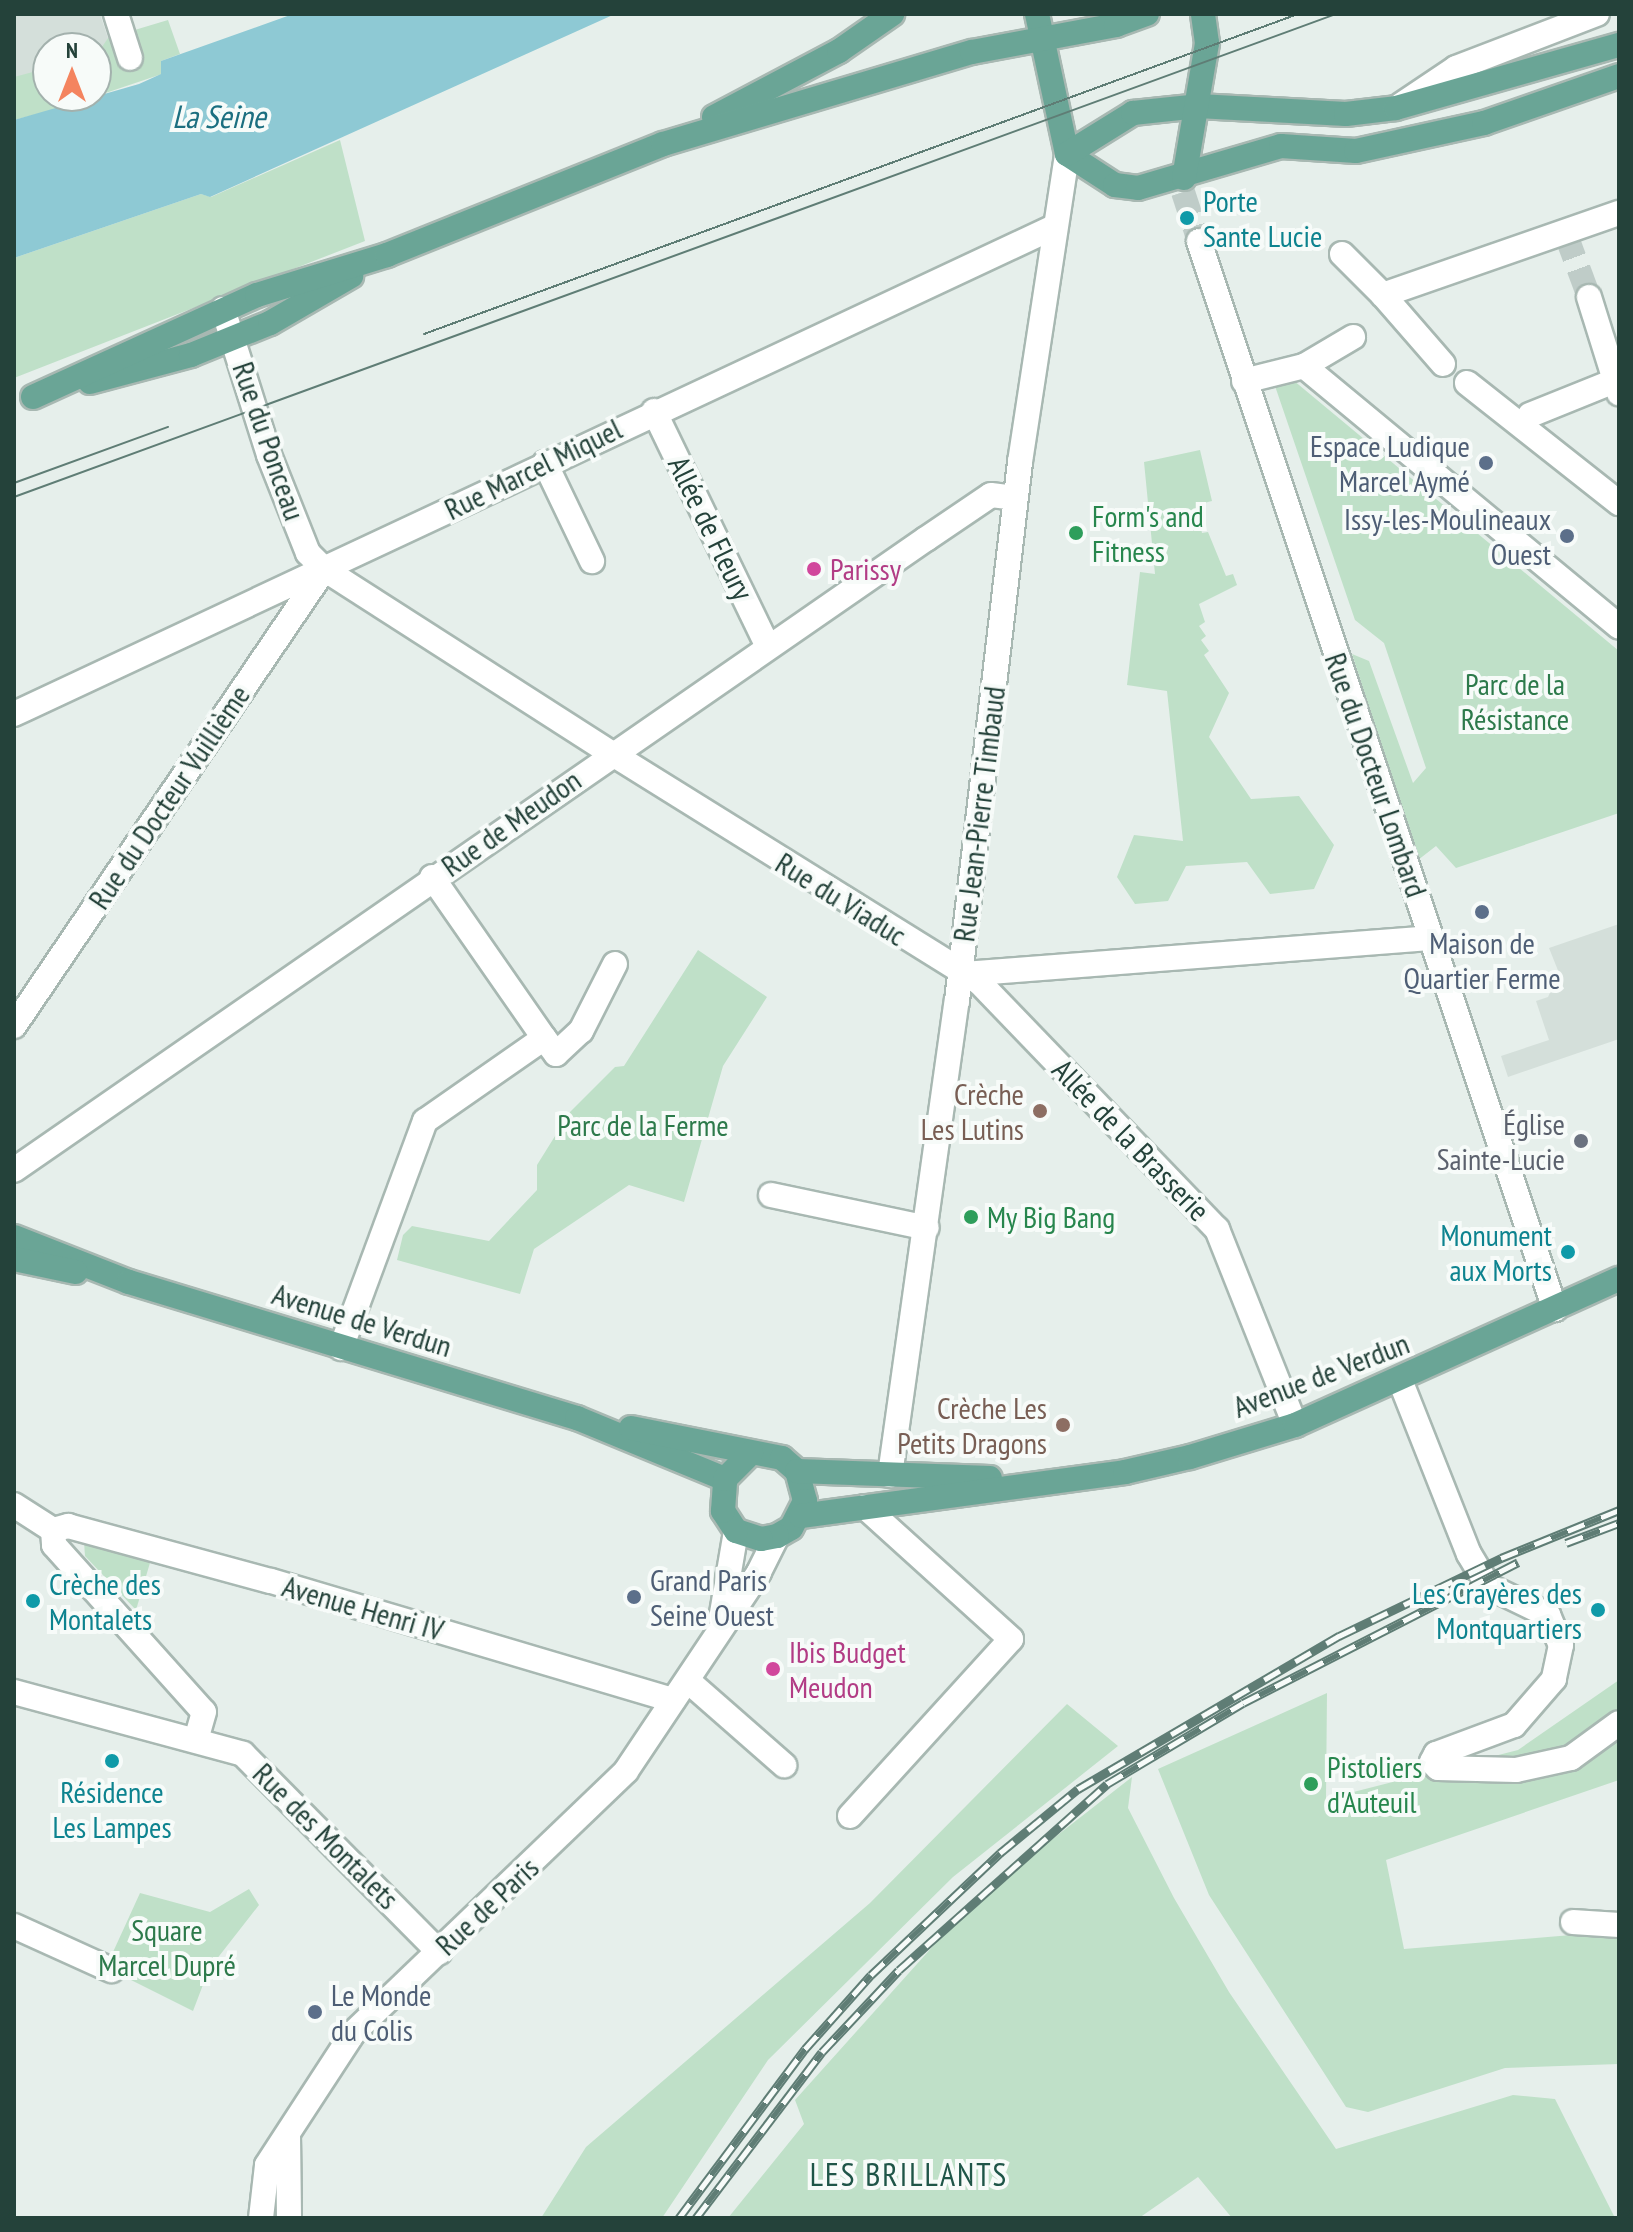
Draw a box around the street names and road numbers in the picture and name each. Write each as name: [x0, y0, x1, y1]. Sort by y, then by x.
street label: Rue du Ponceau: [225, 357, 313, 525]
street label: Rue Marcel Miquel: [439, 411, 627, 527]
street label: Allée de Fleury: [661, 450, 761, 606]
street label: Rue du Docteur Lombard: [1317, 648, 1435, 902]
street label: Rue du Docteur Vuillième: [81, 678, 257, 916]
street label: Rue Jean-Pierre Timbaud: [945, 684, 1013, 944]
street label: Rue de Meudon: [435, 762, 587, 884]
street label: Rue du Viaduc: [769, 845, 913, 953]
street label: Allée de la Brasserie: [1045, 1052, 1217, 1228]
street label: Avenue de Verdun: [268, 1276, 456, 1364]
street label: Avenue de Verdun: [1228, 1325, 1414, 1425]
street label: Avenue Henri IV: [278, 1568, 448, 1648]
street label: Rue des Montalets: [246, 1756, 406, 1916]
street label: Rue de Paris: [428, 1849, 546, 1963]

